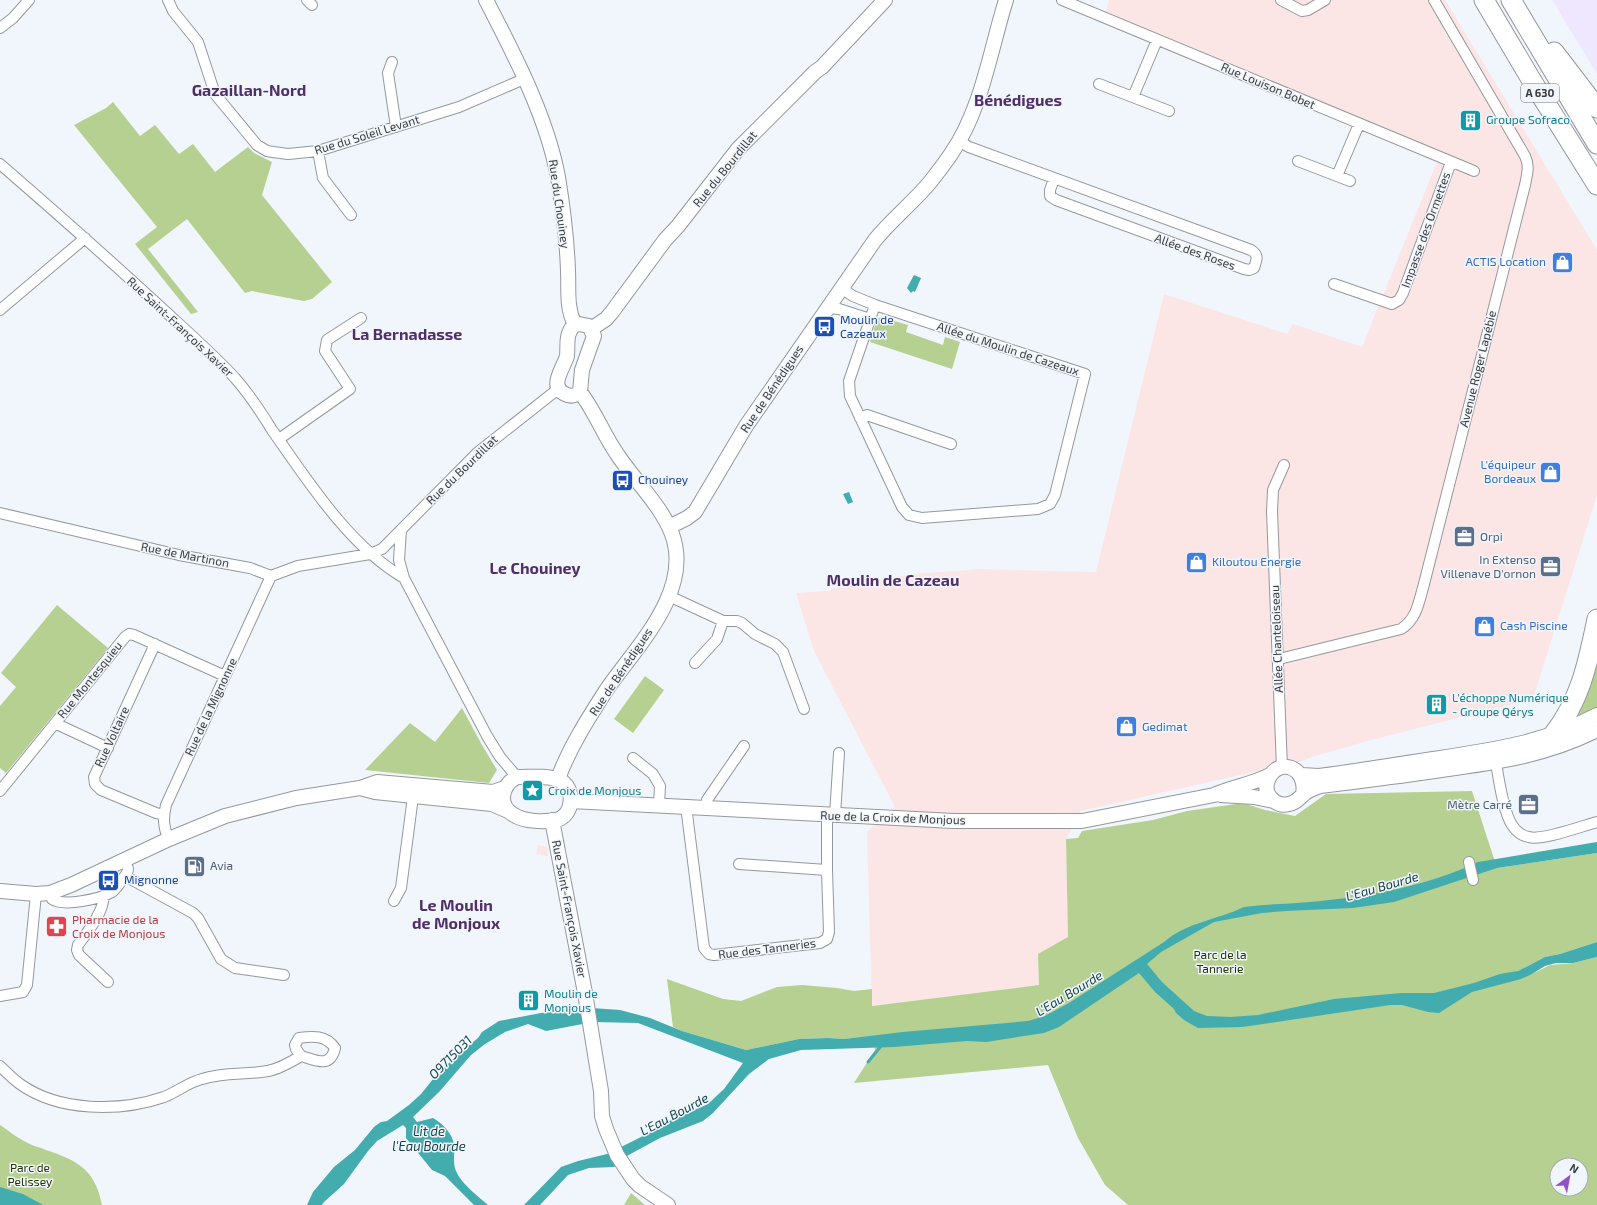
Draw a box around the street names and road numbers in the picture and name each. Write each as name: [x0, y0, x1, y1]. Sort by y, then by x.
street label: Rue Louison Bobet: [1219, 59, 1318, 111]
road number: A 630: [1521, 84, 1559, 102]
street label: Rue du Soleil Levant: [312, 111, 421, 157]
street label: Rue du Bourdillat: [689, 127, 759, 209]
street label: Rue du Chouiney: [547, 158, 573, 250]
street label: Impasse des Ormettes: [1398, 170, 1453, 289]
street label: Allée des Roses: [1153, 230, 1238, 272]
street label: Rue Saint-François Xavier: [124, 273, 237, 380]
street label: Avenue Roger Lapébie: [1456, 309, 1498, 429]
street label: Allée du Moulin de Cazeaux: [935, 318, 1082, 378]
street label: Rue de Bénédigues: [737, 342, 806, 435]
street label: Rue du Bourdillat: [423, 431, 500, 507]
street label: Rue de Martinon: [140, 539, 231, 569]
street label: Allée Chanteloiseau: [1267, 585, 1285, 693]
street label: Rue de Bénédigues: [586, 625, 655, 718]
street label: Rue Montesquieu: [54, 638, 124, 721]
street label: Rue de la Mignonne: [181, 655, 239, 758]
street label: Rue Voltaire: [91, 704, 131, 769]
street label: Rue de la Croix de Monjous: [820, 807, 966, 828]
street label: Rue Saint-François Xavier: [549, 839, 590, 979]
street label: Rue des Tanneries: [717, 935, 817, 961]

